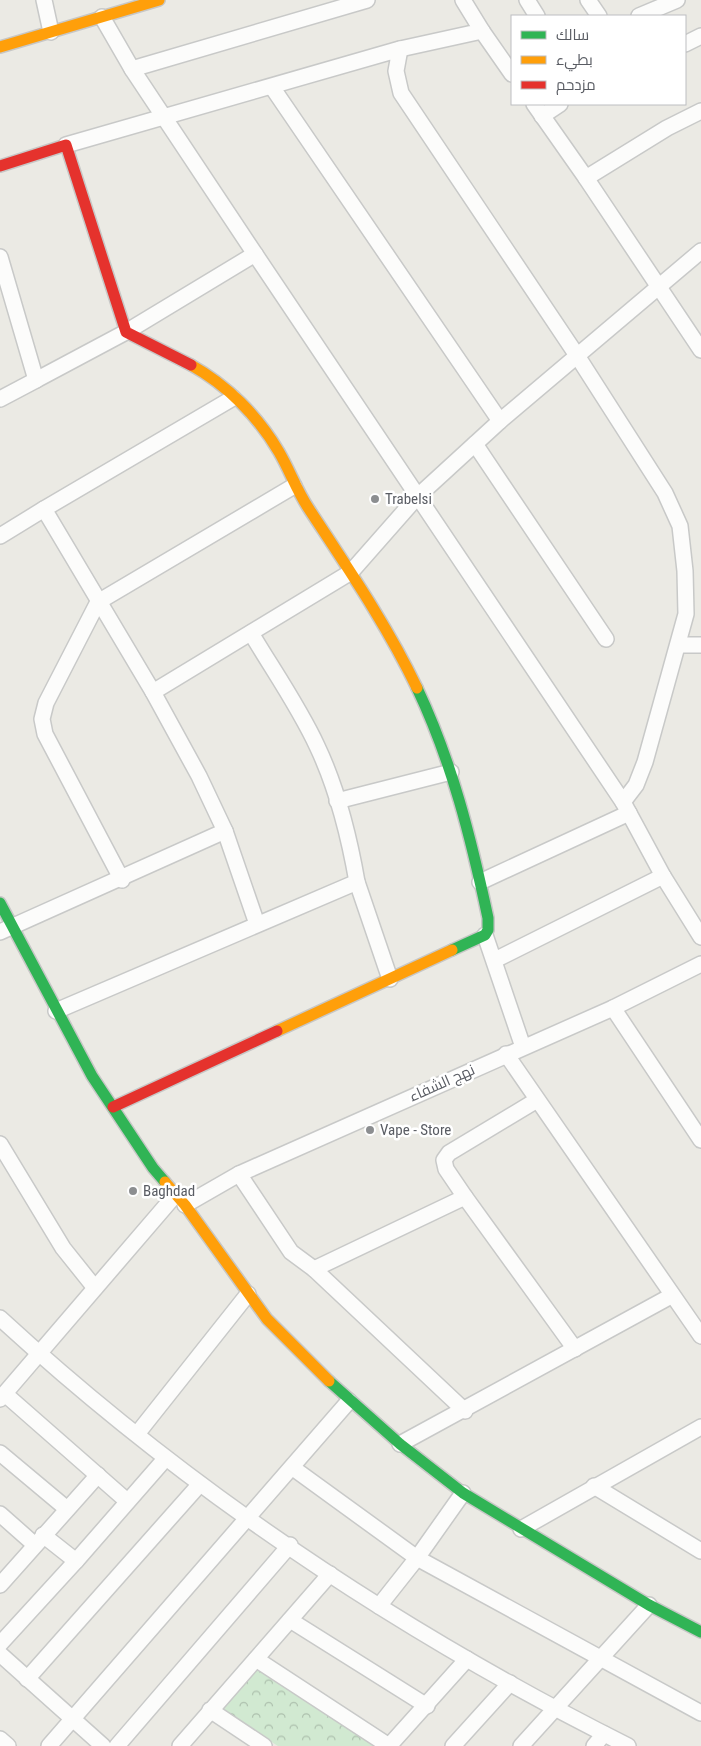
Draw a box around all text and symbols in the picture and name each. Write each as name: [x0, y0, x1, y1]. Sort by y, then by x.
legend: [511, 15, 686, 105]
text: سالك: [556, 26, 589, 44]
text: بطيء: [556, 51, 593, 72]
text: مزدحم: [556, 76, 596, 95]
place label: Trabelsi: [385, 490, 432, 508]
marker: Trabelsi: [369, 493, 381, 505]
street label: نهج الشفاء: [406, 1061, 478, 1107]
place label: Vape - Store: [380, 1121, 451, 1139]
marker: Vape - Store: [364, 1124, 376, 1136]
place label: Baghdad: [143, 1182, 195, 1200]
marker: Baghdad: [127, 1185, 139, 1197]

